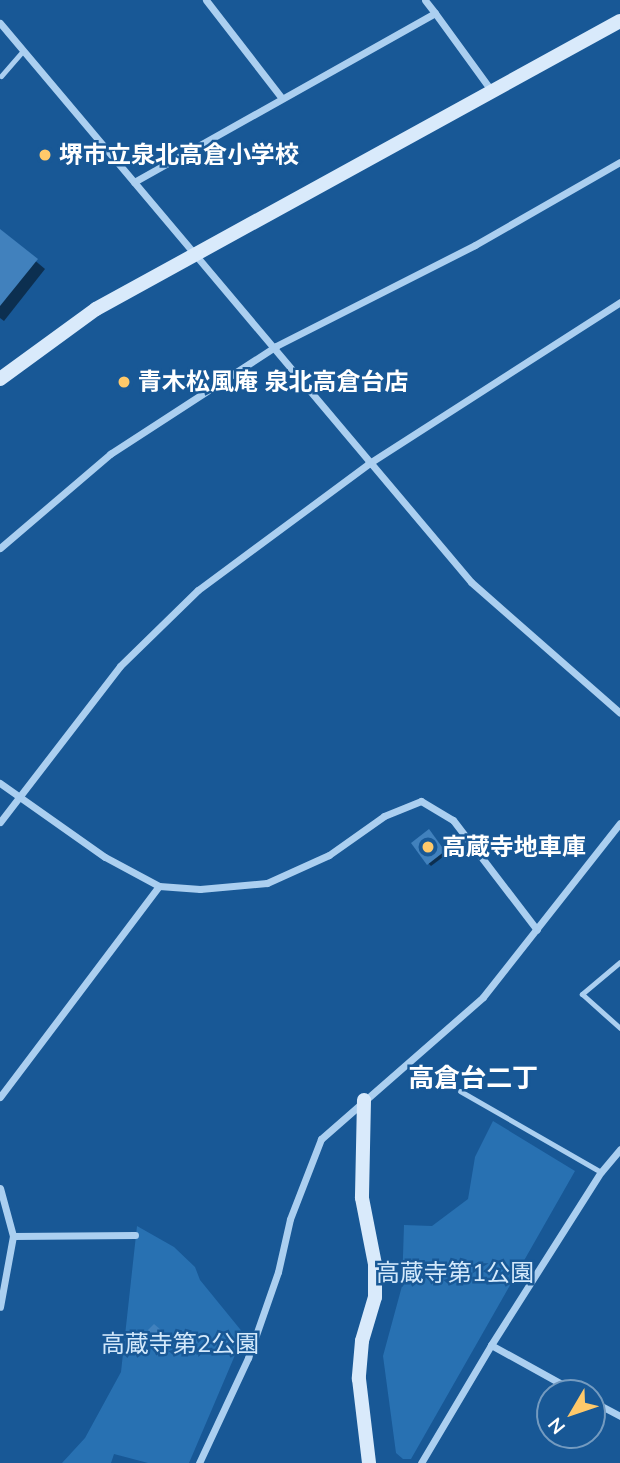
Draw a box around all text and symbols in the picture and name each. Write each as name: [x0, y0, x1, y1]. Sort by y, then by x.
place label: 堺市立泉北高倉小学校: [59, 141, 299, 169]
marker: 堺市立泉北高倉小学校: [37, 147, 53, 163]
place label: 青木松風庵 泉北高倉台店: [138, 368, 409, 396]
marker: 青木松風庵 泉北高倉台店: [116, 374, 132, 390]
place label: 高蔵寺地車庫: [442, 833, 586, 861]
marker: 高蔵寺地車庫: [420, 839, 436, 855]
district label: 高倉台二丁: [408, 1062, 538, 1094]
park label: 高蔵寺第1公園: [376, 1259, 534, 1287]
park label: 高蔵寺第2公園: [101, 1330, 259, 1358]
north arrow: [536, 1379, 606, 1449]
text: N: [542, 1413, 570, 1439]

